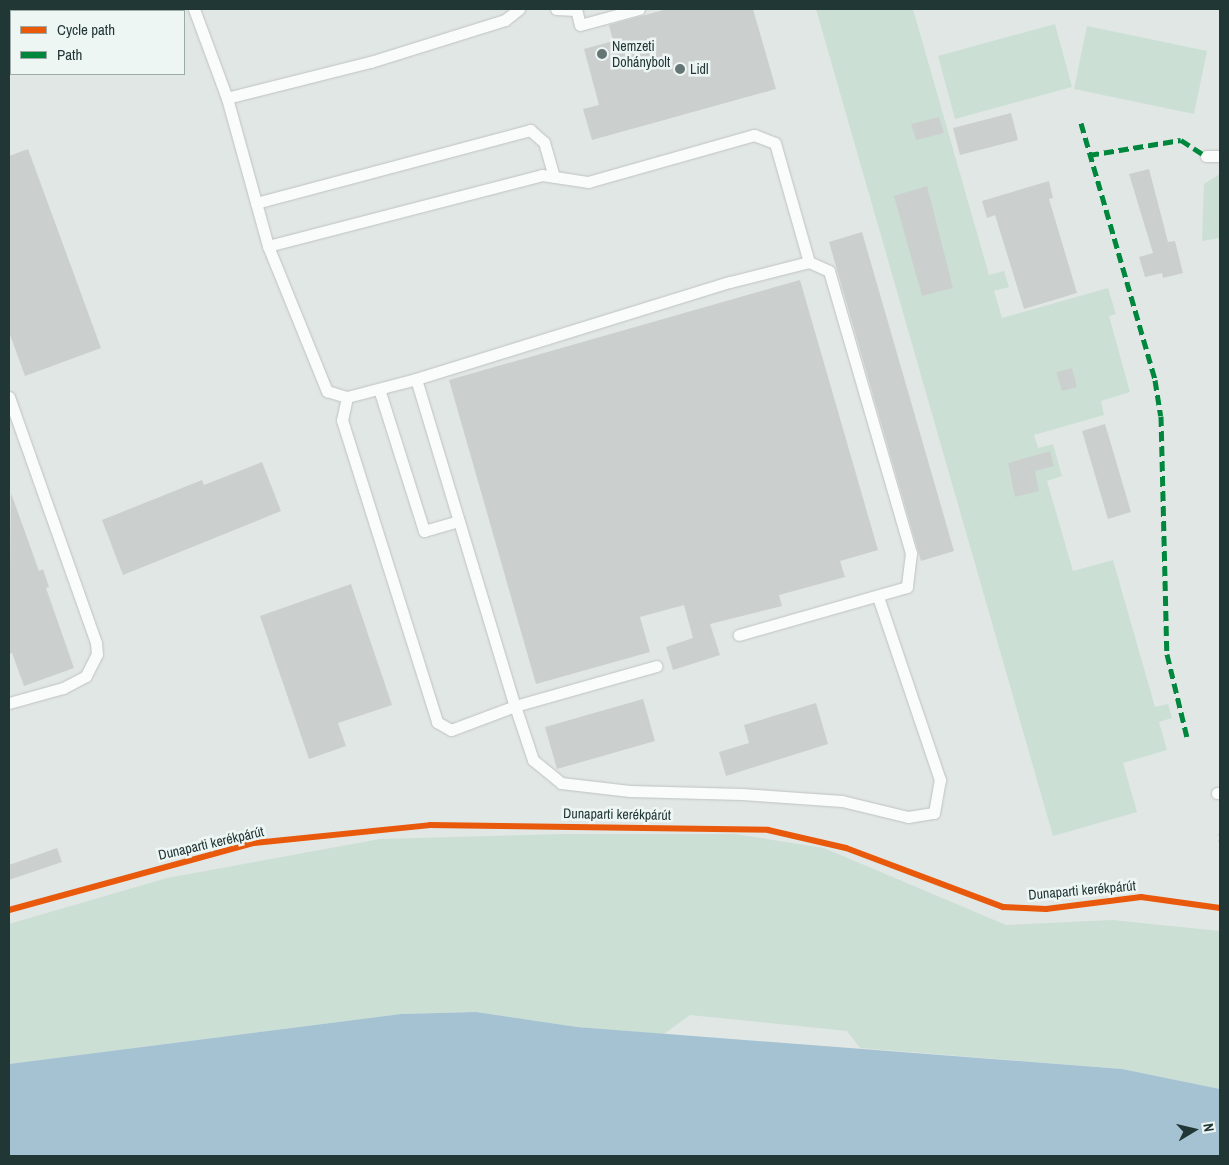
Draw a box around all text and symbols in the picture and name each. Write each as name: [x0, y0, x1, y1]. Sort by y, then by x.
legend: [10, 10, 185, 75]
text: Cycle path: [57, 19, 115, 40]
place label: Nemzeti Dohánybolt: [612, 38, 670, 70]
text: Path: [57, 44, 82, 65]
marker: Nemzeti Dohánybolt: [596, 48, 608, 60]
place label: Lidl: [690, 61, 709, 77]
marker: Lidl: [674, 63, 686, 75]
street label: Dunaparti kerékpárút: [563, 805, 671, 823]
street label: Dunaparti kerékpárút: [157, 823, 265, 863]
street label: Dunaparti kerékpárút: [1028, 877, 1136, 903]
north arrow: [1169, 1105, 1219, 1155]
text: N: [1199, 1122, 1218, 1133]

